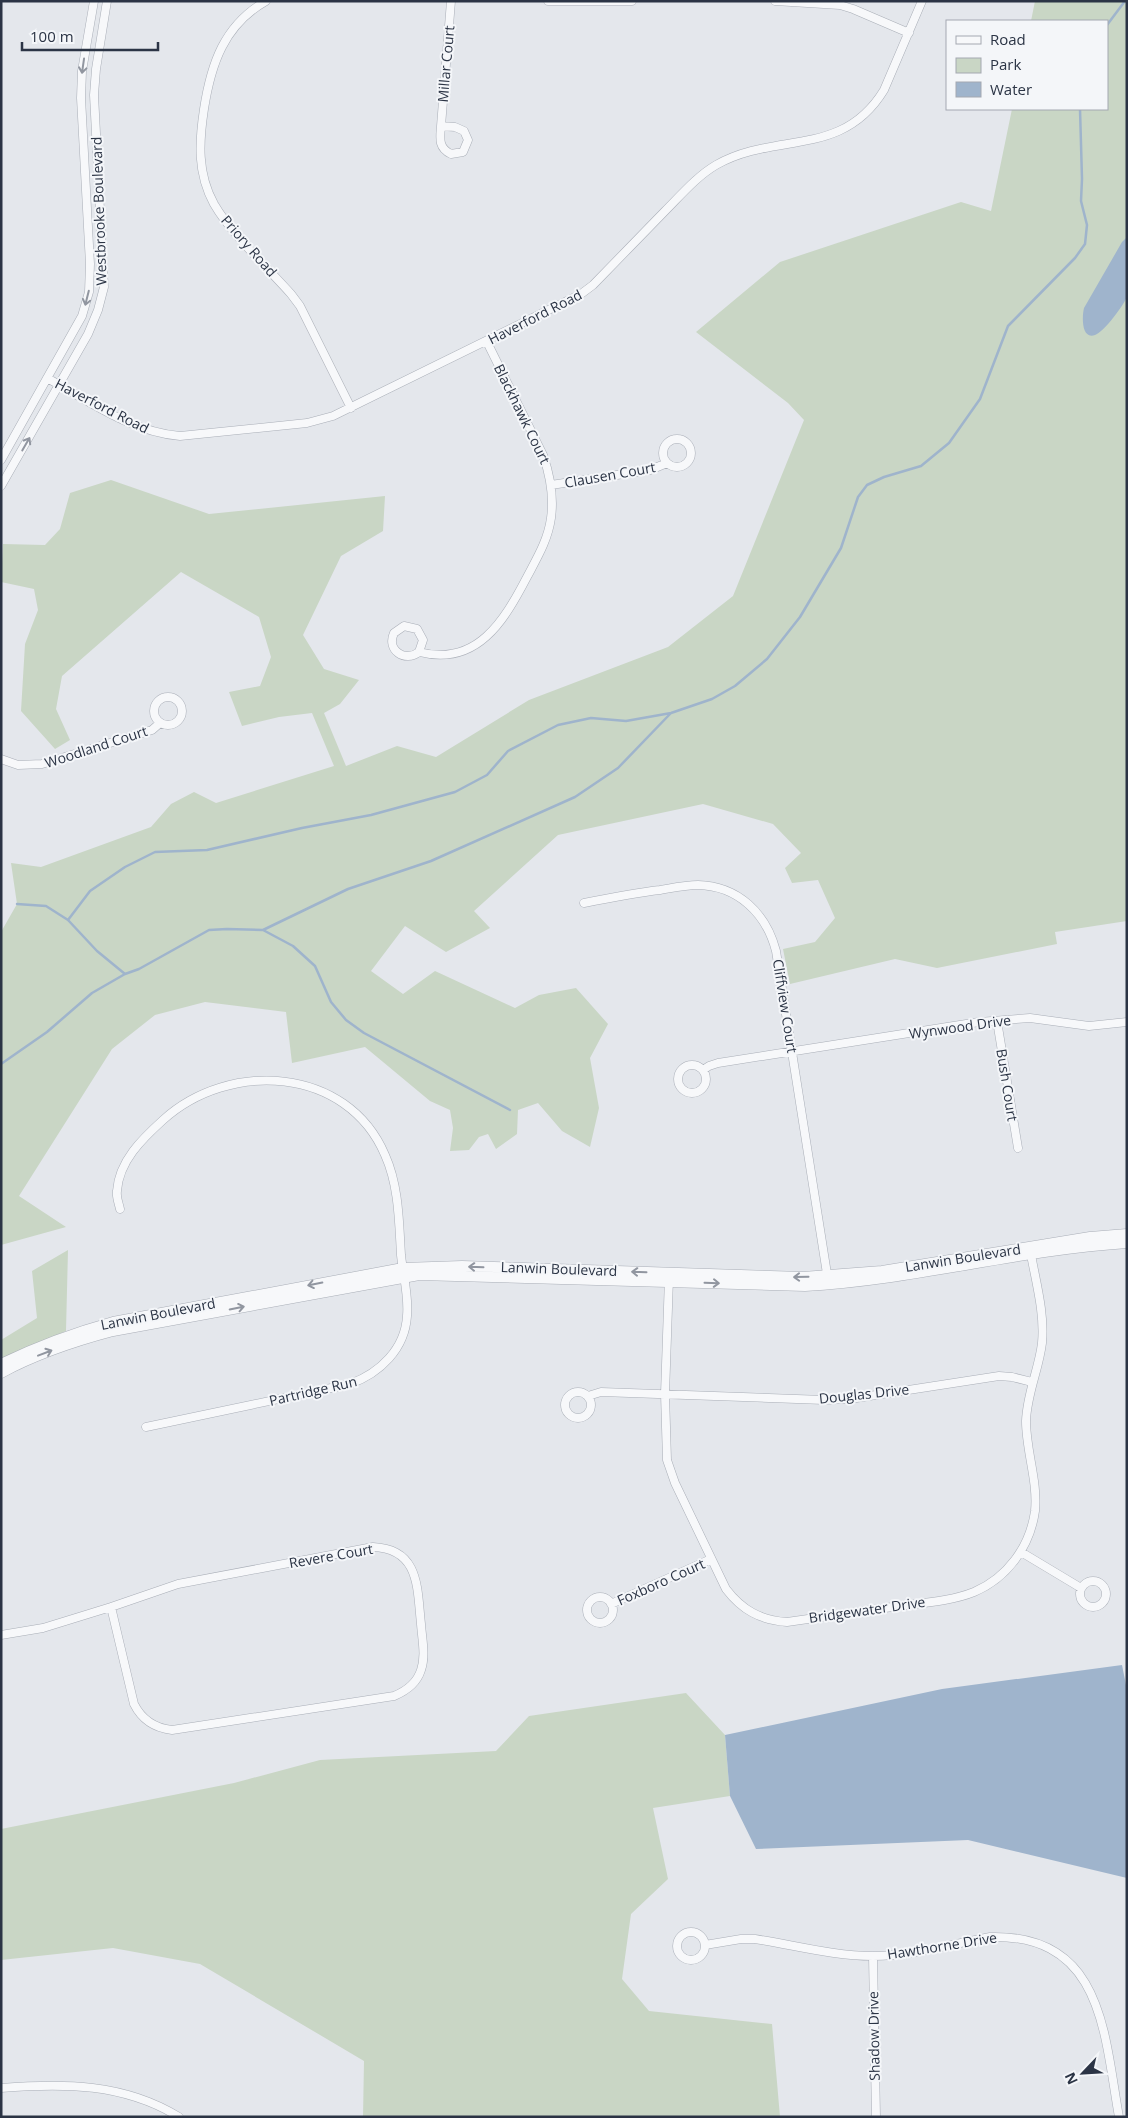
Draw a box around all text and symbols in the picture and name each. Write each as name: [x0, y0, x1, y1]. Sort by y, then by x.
scale bar: [22, 20, 159, 52]
legend: [946, 20, 1108, 110]
street label: Millar Court: [433, 25, 458, 103]
text: 100 m: [30, 26, 74, 46]
text: Road: [990, 29, 1026, 49]
text: Park: [990, 54, 1021, 74]
one-way arrow: [77, 58, 87, 74]
text: Water: [990, 79, 1032, 99]
street label: Westbrooke Boulevard: [86, 136, 111, 286]
street label: Priory Road: [217, 211, 281, 281]
street label: Haverford Road: [485, 285, 585, 348]
one-way arrow: [81, 290, 91, 306]
street label: Blackhawk Court: [490, 361, 555, 467]
street label: Haverford Road: [52, 374, 152, 437]
one-way arrow: [21, 437, 31, 451]
street label: Clausen Court: [563, 457, 657, 492]
street label: Woodland Court: [42, 721, 150, 772]
street label: Cliffview Court: [769, 958, 802, 1054]
street label: Wynwood Drive: [908, 1010, 1012, 1043]
street label: Bush Court: [992, 1047, 1023, 1122]
street label: Lanwin Boulevard: [904, 1239, 1022, 1276]
street label: Lanwin Boulevard: [500, 1257, 618, 1280]
one-way arrow: [469, 1262, 485, 1271]
one-way arrow: [631, 1267, 648, 1277]
one-way arrow: [793, 1272, 810, 1282]
one-way arrow: [703, 1279, 719, 1288]
one-way arrow: [308, 1280, 324, 1289]
street label: Lanwin Boulevard: [99, 1293, 217, 1334]
one-way arrow: [229, 1302, 245, 1312]
one-way arrow: [37, 1348, 53, 1357]
street label: Partridge Run: [267, 1371, 359, 1410]
street label: Douglas Drive: [818, 1379, 910, 1408]
street label: Revere Court: [287, 1539, 374, 1572]
street label: Foxboro Court: [614, 1554, 708, 1609]
street label: Bridgewater Drive: [807, 1592, 927, 1627]
street label: Hawthorne Drive: [886, 1927, 998, 1964]
street label: Shadow Drive: [863, 1991, 884, 2081]
north arrow: [1058, 2048, 1108, 2098]
text: N: [1060, 2070, 1082, 2088]

